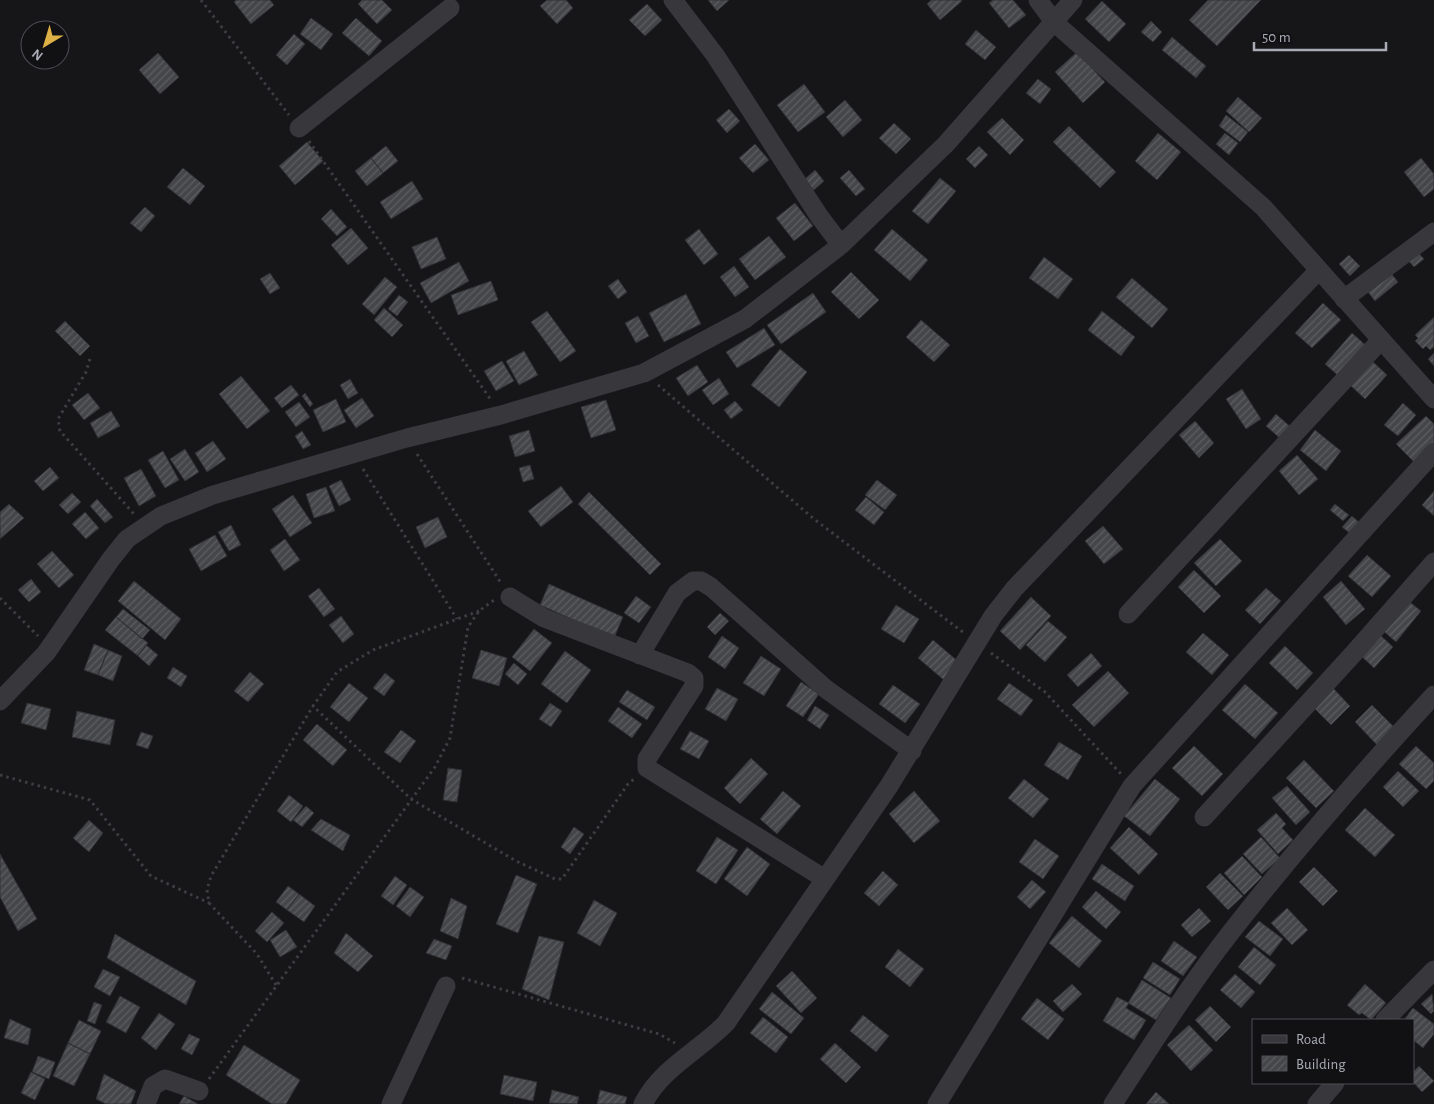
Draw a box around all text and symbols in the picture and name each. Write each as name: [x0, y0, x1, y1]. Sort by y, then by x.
north arrow: [20, 20, 70, 70]
scale bar: [1254, 20, 1386, 52]
text: 50 m: [1262, 30, 1291, 45]
text: N: [29, 46, 46, 63]
legend: [1252, 1019, 1414, 1084]
text: Road: [1296, 1032, 1326, 1047]
text: Building: [1296, 1057, 1346, 1072]

